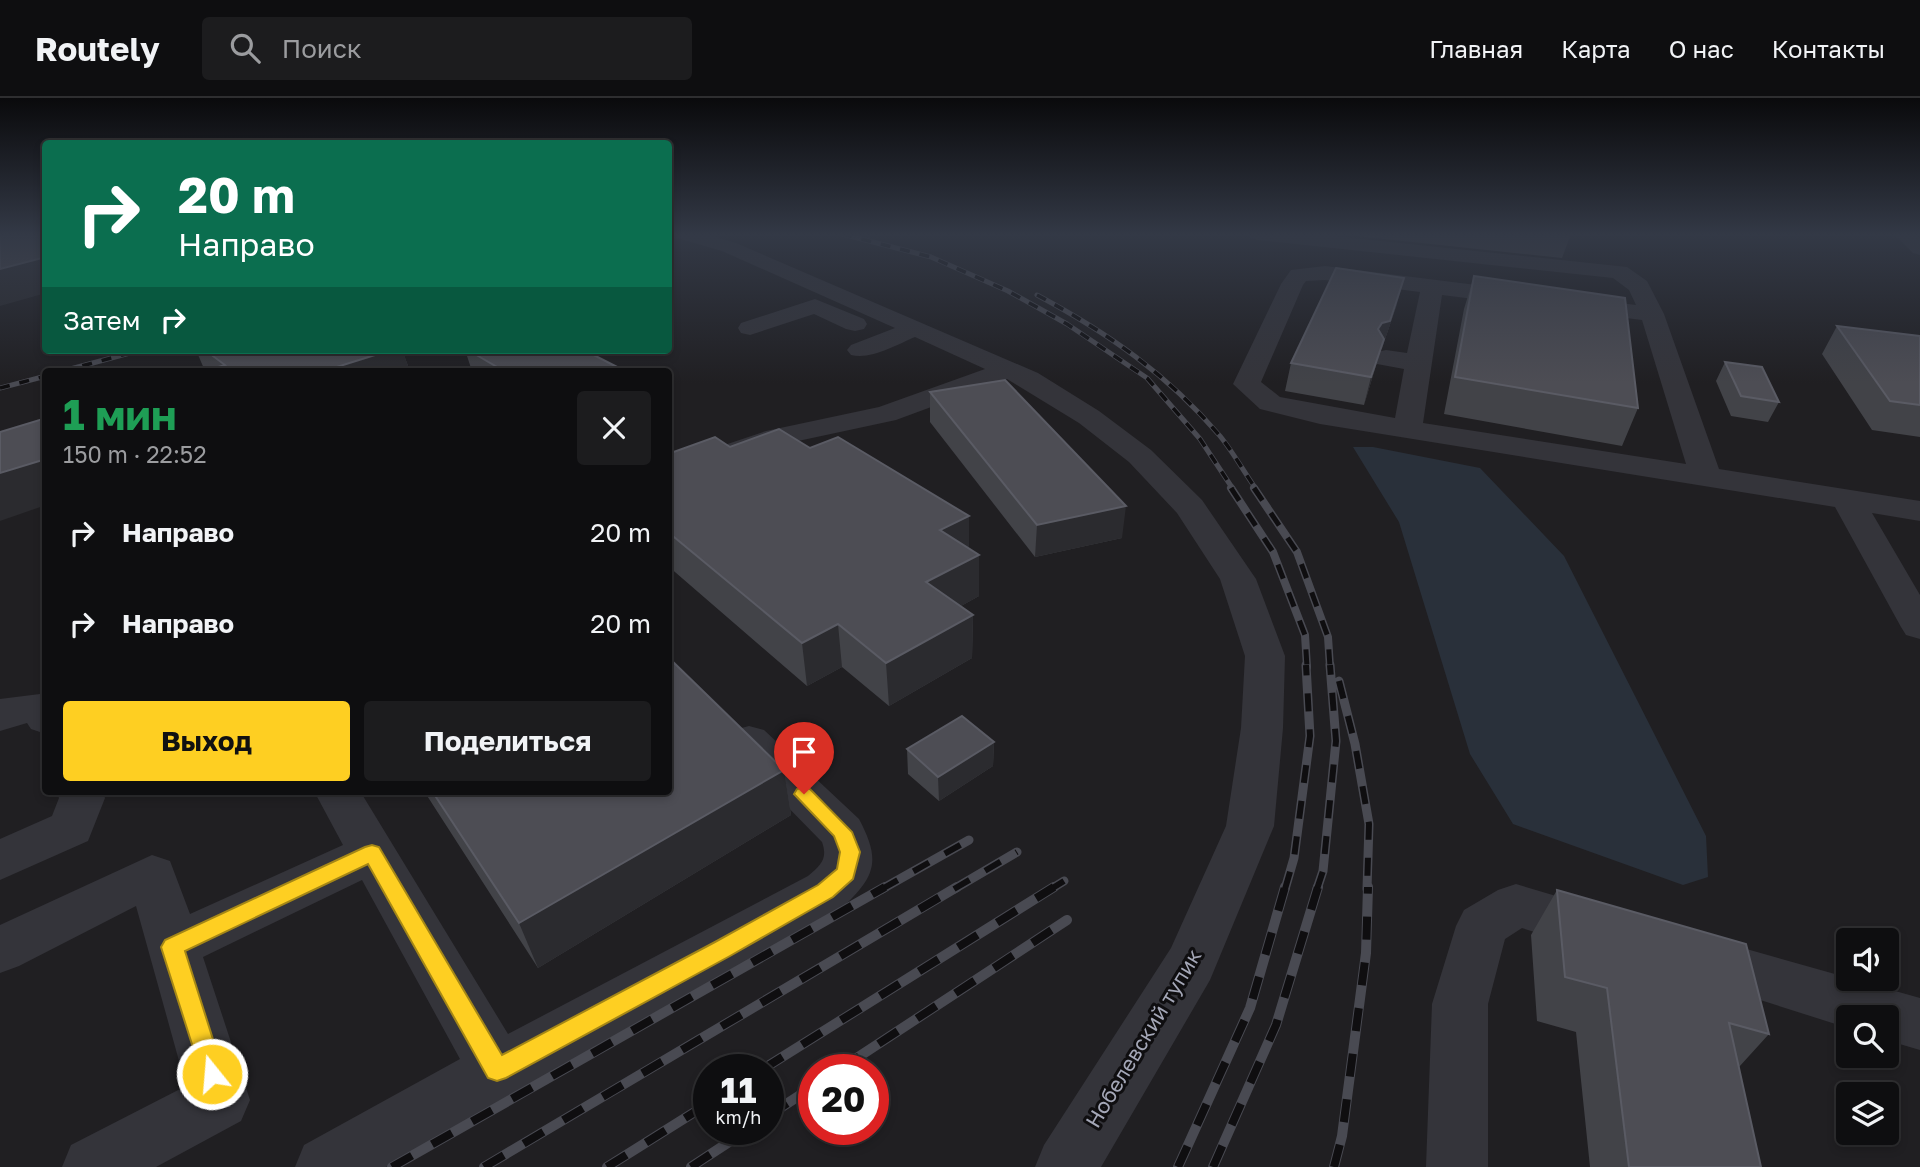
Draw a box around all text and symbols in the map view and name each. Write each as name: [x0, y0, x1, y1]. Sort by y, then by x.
search box: [202, 17, 692, 80]
text: Routely: [35, 29, 160, 68]
icon: search: [226, 29, 264, 67]
text: Поиск: [282, 33, 362, 64]
text: Главная: [1429, 34, 1523, 63]
text: Карта: [1561, 34, 1631, 63]
text: О нас: [1669, 34, 1734, 63]
text: Контакты: [1772, 34, 1885, 63]
text: 20 m: [178, 165, 295, 224]
icon: right: [63, 168, 154, 259]
text: Направо: [178, 225, 315, 263]
icon: right: [154, 301, 192, 339]
text: Затем: [63, 305, 140, 336]
text: 1 мин: [63, 389, 177, 439]
button: close: [577, 391, 651, 465]
text: 150 m · 22:52: [63, 440, 207, 468]
icon: right: [63, 514, 101, 552]
text: Направо: [122, 517, 234, 548]
text: 20 m: [590, 517, 651, 548]
icon: right: [63, 605, 101, 643]
text: Направо: [122, 608, 234, 639]
text: 20 m: [590, 608, 651, 639]
button: Выход: [63, 701, 350, 781]
button: Поделиться: [364, 701, 651, 781]
pin: [774, 722, 834, 794]
icon: arrive: [785, 733, 823, 771]
map controls: [1836, 928, 1899, 1145]
button: sound: [1836, 928, 1899, 991]
street label: Нобелевский тупик: [1079, 944, 1207, 1132]
button: search: [1836, 1005, 1899, 1068]
position arrow: [175, 1037, 249, 1111]
speed limit sign: 20: [798, 1054, 889, 1145]
text: 11: [720, 1069, 757, 1111]
button: layers: [1836, 1082, 1899, 1145]
text: km/h: [716, 1106, 761, 1128]

